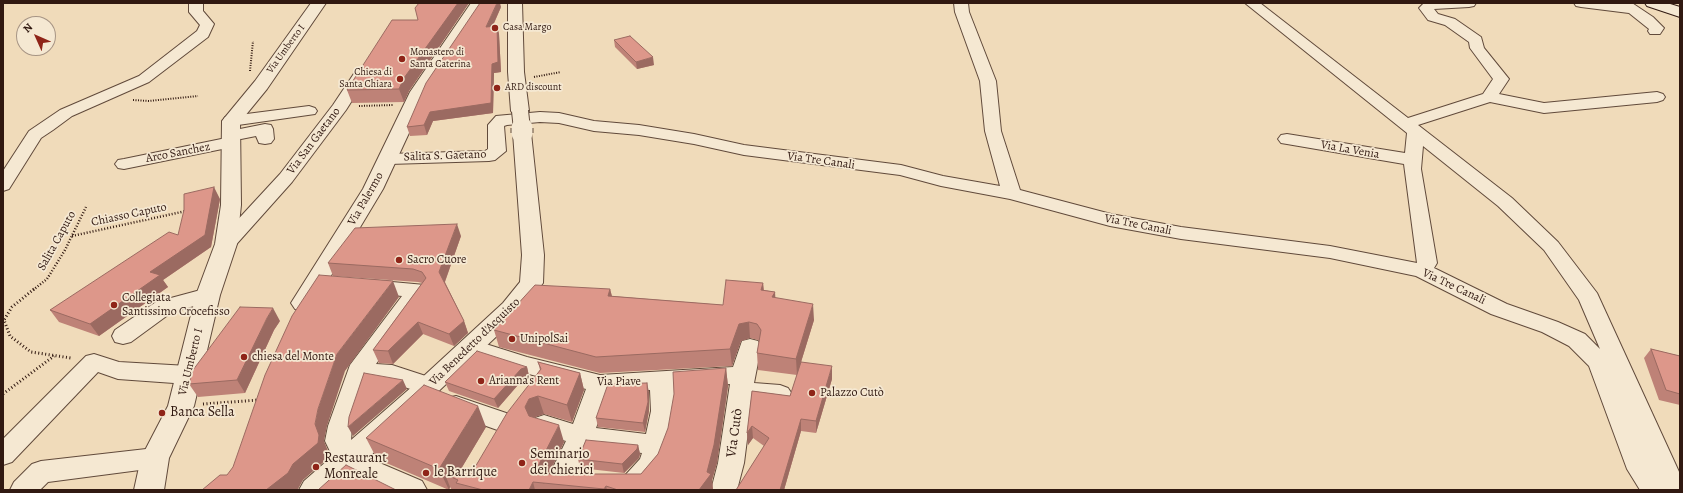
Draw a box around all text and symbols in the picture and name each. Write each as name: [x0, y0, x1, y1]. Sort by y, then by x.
north arrow: [16, 16, 56, 56]
text: N: [20, 20, 36, 36]
street label: Via Umberto I: [264, 22, 308, 76]
place label: Casa Margo: [503, 22, 551, 34]
marker: Casa Margo: [490, 23, 500, 33]
place label: Monastero di Santa Caterina: [410, 47, 471, 70]
marker: Monastero di Santa Caterina: [397, 54, 407, 64]
place label: Chiesa di Santa Chiara: [339, 67, 392, 90]
marker: Chiesa di Santa Chiara: [395, 74, 405, 84]
place label: ARD discount: [505, 82, 561, 94]
marker: ARD discount: [492, 83, 502, 93]
street label: Via San Gaetano: [284, 105, 344, 177]
street label: Via La Venia: [1319, 138, 1381, 162]
street label: Arco Sanchez: [145, 140, 211, 166]
street label: Salita S. Gaetano: [403, 147, 487, 165]
street label: Via Tre Canali: [786, 149, 856, 173]
street label: Via Palermo: [345, 170, 387, 228]
street label: Chiasso Caputo: [90, 200, 168, 230]
street label: Salita Caputo: [35, 209, 79, 273]
street label: Via Tre Canali: [1103, 211, 1173, 239]
place label: Sacro Cuore: [407, 253, 466, 267]
marker: Sacro Cuore: [394, 255, 404, 265]
street label: Via Tre Canali: [1420, 266, 1488, 308]
place label: Collegiata Santissimo Crocefisso: [122, 291, 230, 319]
street label: Via Benedetto d'Acquisto: [427, 295, 523, 389]
marker: Collegiata Santissimo Crocefisso: [109, 300, 119, 310]
street label: Via Umberto I: [176, 327, 206, 397]
place label: UnipolSai: [520, 332, 568, 346]
marker: UnipolSai: [507, 334, 517, 344]
place label: chiesa del Monte: [252, 350, 334, 364]
marker: chiesa del Monte: [239, 352, 249, 362]
place label: Arianna's Rent: [489, 374, 559, 388]
street label: Via Piave: [597, 375, 641, 389]
marker: Arianna's Rent: [476, 376, 486, 386]
place label: Palazzo Cutò: [820, 386, 884, 400]
marker: Palazzo Cutò: [807, 388, 817, 398]
place label: Banca Sella: [170, 405, 234, 421]
street label: Via Cutò: [723, 407, 747, 459]
marker: Banca Sella: [157, 408, 167, 418]
place label: Seminario dei chierici: [530, 447, 593, 480]
place label: Restaurant Monreale: [324, 451, 387, 484]
marker: Seminario dei chierici: [517, 458, 527, 468]
marker: Restaurant Monreale: [311, 462, 321, 472]
place label: le Barrique: [434, 465, 497, 481]
marker: le Barrique: [421, 468, 431, 478]

